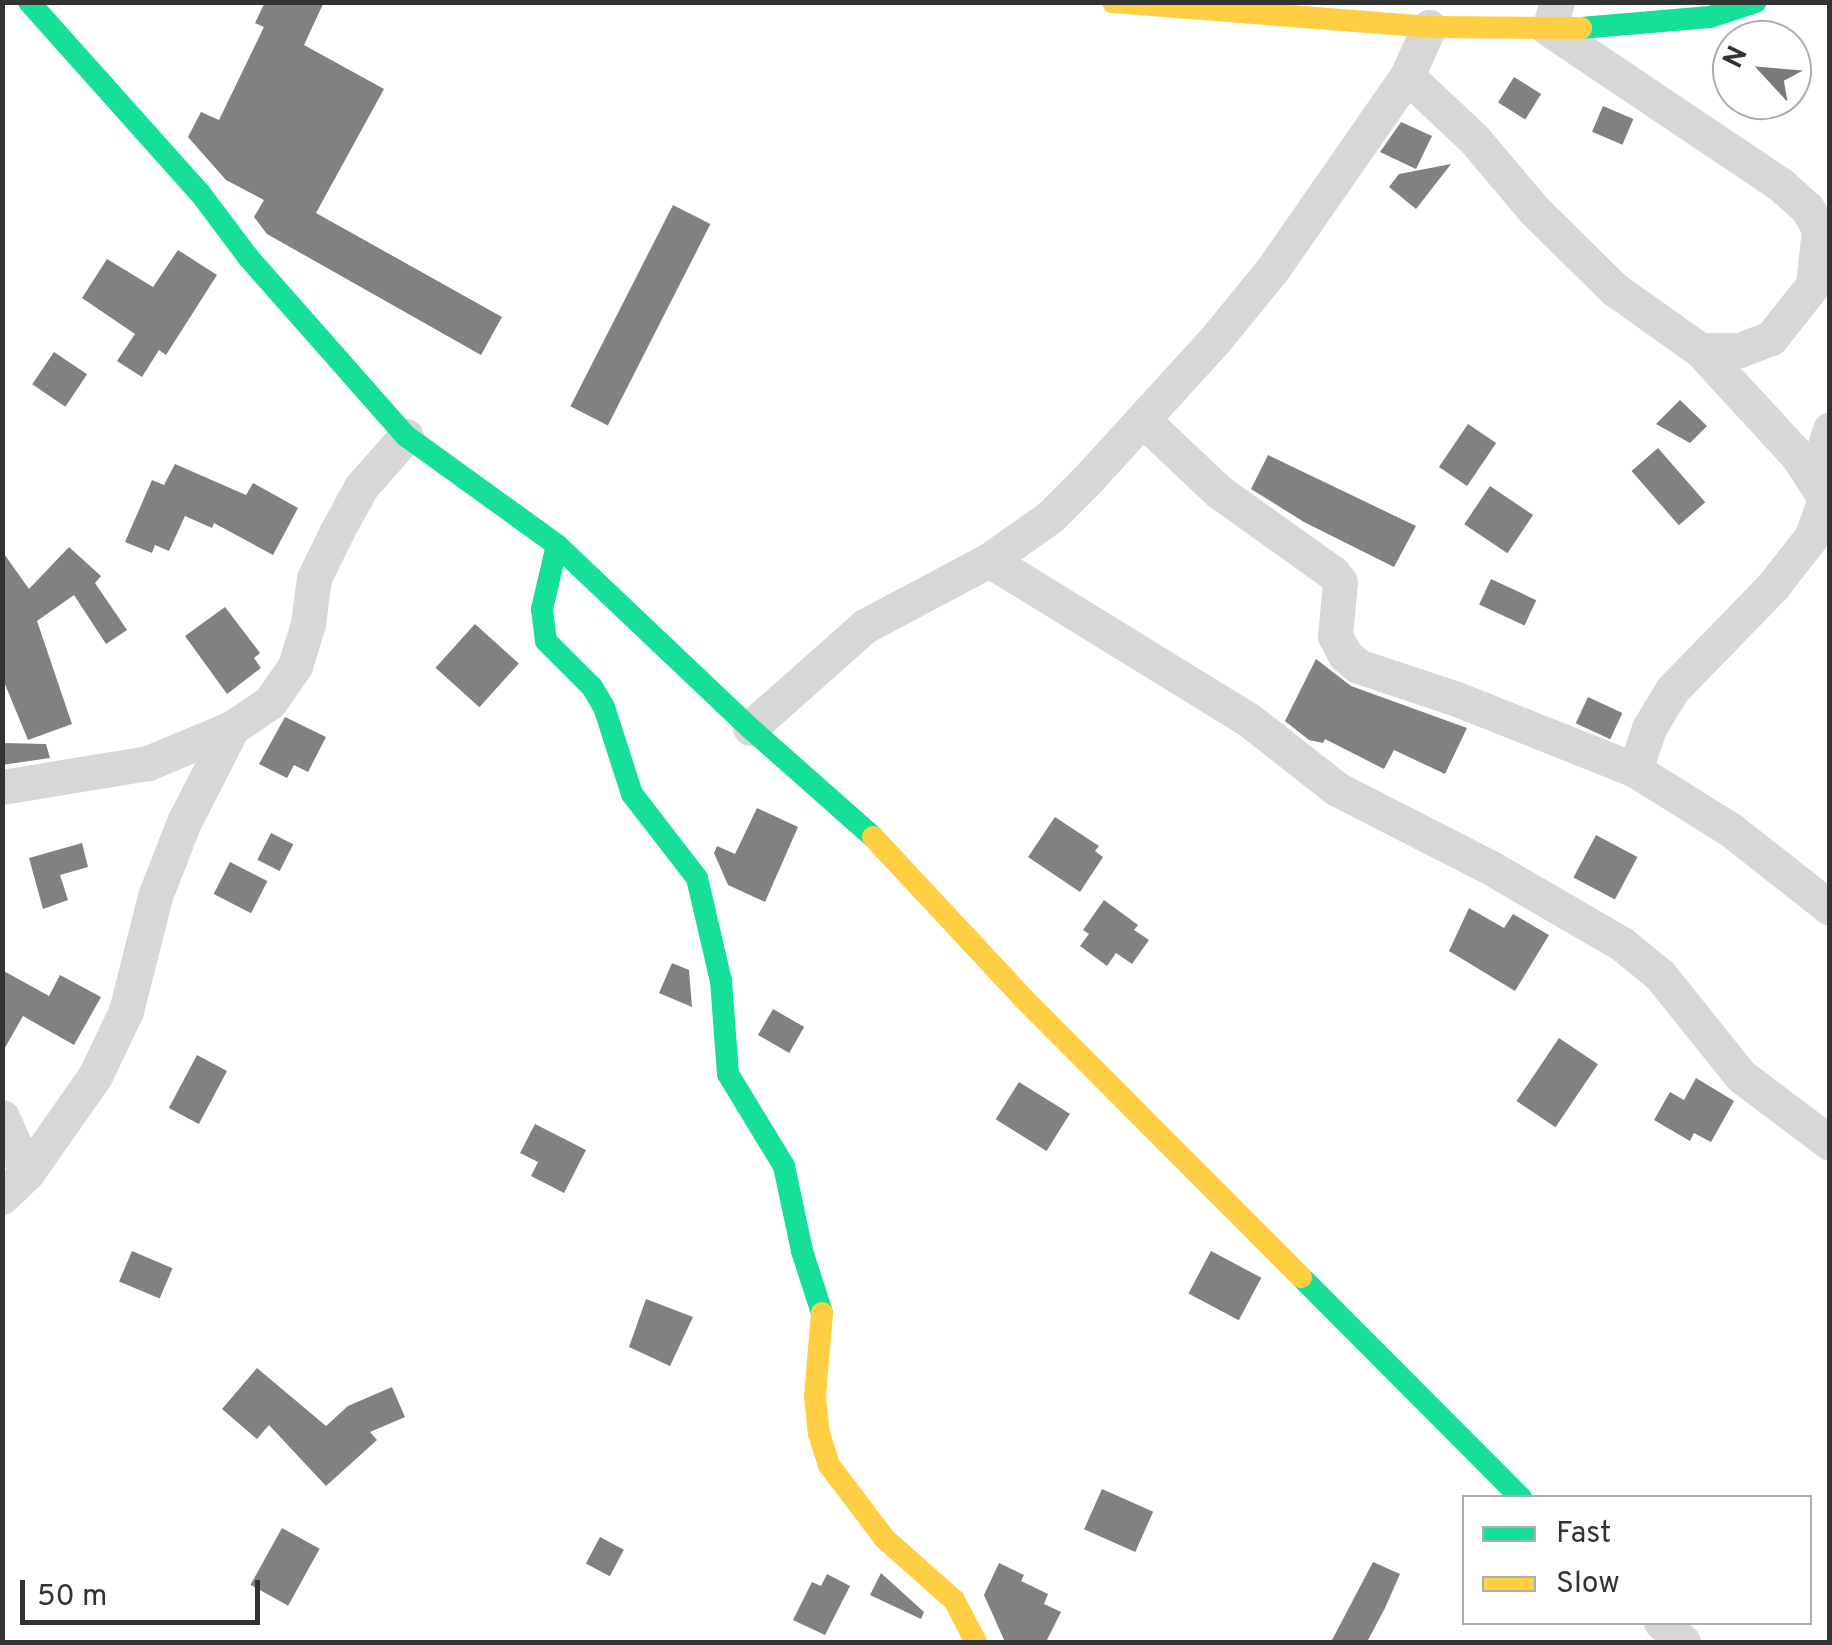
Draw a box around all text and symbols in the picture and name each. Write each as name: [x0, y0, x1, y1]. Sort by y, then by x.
north arrow: [1712, 20, 1812, 120]
text: N: [1716, 41, 1757, 75]
legend: [1462, 1495, 1812, 1625]
text: Fast: [1556, 1516, 1611, 1553]
scale bar: [25, 1560, 265, 1622]
text: Slow: [1556, 1566, 1620, 1603]
text: 50 m: [37, 1579, 107, 1616]

